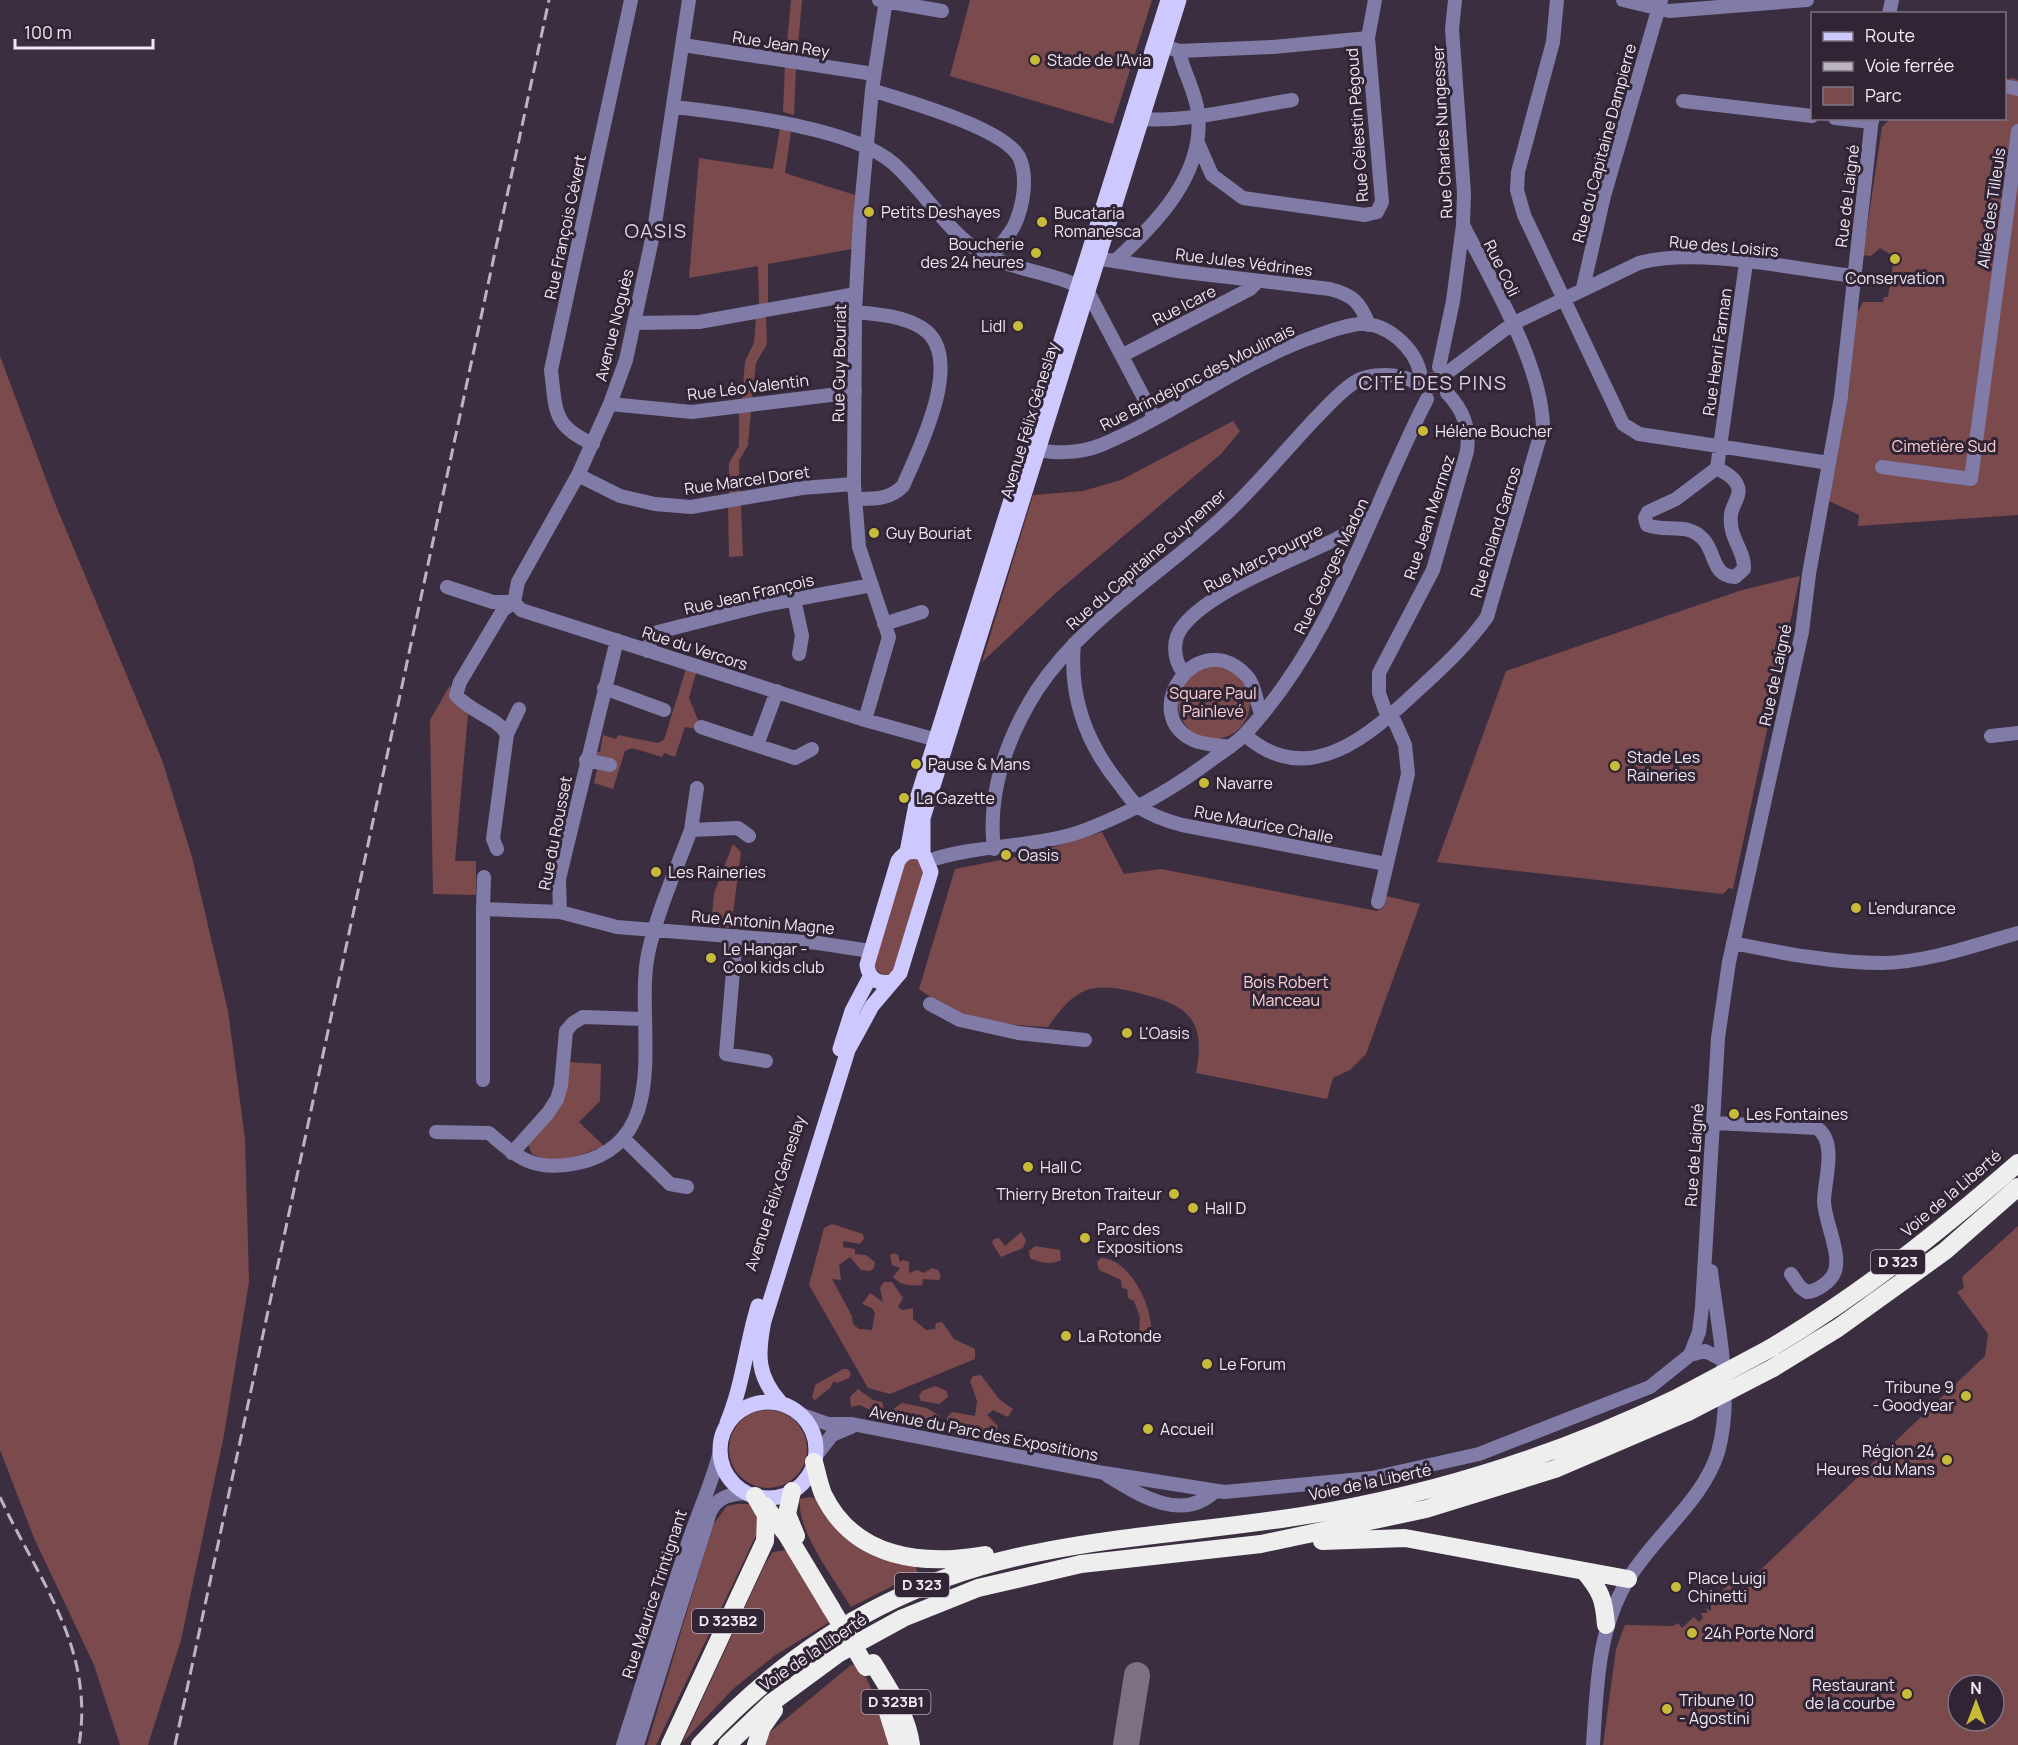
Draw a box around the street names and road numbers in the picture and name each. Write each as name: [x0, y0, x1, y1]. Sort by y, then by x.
street label: Rue Jean Rey: [731, 25, 832, 63]
street label: Rue du Capitaine Dampierre: [1567, 41, 1641, 245]
street label: Rue Charles Nungesser: [1426, 45, 1458, 219]
street label: Rue Célestin Pégoud: [1341, 47, 1373, 203]
street label: Rue de Laigné: [1830, 143, 1864, 249]
street label: Allée des Tilleuls: [1972, 146, 2010, 270]
street label: Rue François Cévert: [539, 153, 591, 301]
street label: Rue des Loisirs: [1668, 230, 1780, 262]
street label: Rue Coli: [1479, 236, 1525, 300]
street label: Rue Jules Védrines: [1174, 243, 1314, 281]
street label: Avenue Noguès: [589, 266, 639, 384]
street label: Rue Icare: [1148, 280, 1220, 330]
street label: Rue Henri Farman: [1697, 287, 1737, 417]
street label: Rue Guy Bouriat: [827, 304, 851, 422]
street label: Rue Brindejonc des Moulinais: [1096, 318, 1298, 436]
street label: Avenue Félix Géneslay: [995, 339, 1063, 501]
street label: Rue Léo Valentin: [686, 369, 810, 405]
street label: Rue Jean Mermoz: [1398, 452, 1460, 582]
street label: Rue Marcel Doret: [683, 460, 811, 500]
street label: Rue Roland Garros: [1465, 464, 1525, 600]
street label: Rue du Capitaine Guynemer: [1061, 483, 1231, 635]
street label: Rue Georges Madon: [1288, 494, 1374, 638]
street label: Rue Marc Pourpre: [1200, 518, 1326, 598]
street label: Rue Jean François: [682, 568, 816, 620]
street label: Rue du Vercors: [639, 621, 751, 675]
street label: Rue de Laigné: [1754, 622, 1796, 728]
street label: Rue du Rousset: [533, 774, 577, 892]
street label: Rue Maurice Challe: [1193, 800, 1335, 848]
street label: Rue Antonin Magne: [690, 905, 836, 939]
street label: Rue de Laigné: [1679, 1103, 1709, 1207]
street label: Avenue Félix Géneslay: [739, 1112, 811, 1274]
street label: Voie de la Liberté: [1896, 1145, 2006, 1241]
road number: D 323: [1871, 1250, 1925, 1274]
street label: Avenue du Parc des Expositions: [868, 1400, 1100, 1466]
street label: Voie de la Liberté: [1307, 1458, 1433, 1506]
street label: Rue Maurice Trintignant: [616, 1507, 692, 1681]
road number: D 323: [895, 1573, 949, 1597]
street label: Voie de la Liberté: [755, 1608, 871, 1696]
road number: D 323B2: [692, 1609, 764, 1633]
road number: D 323B1: [862, 1690, 930, 1714]

